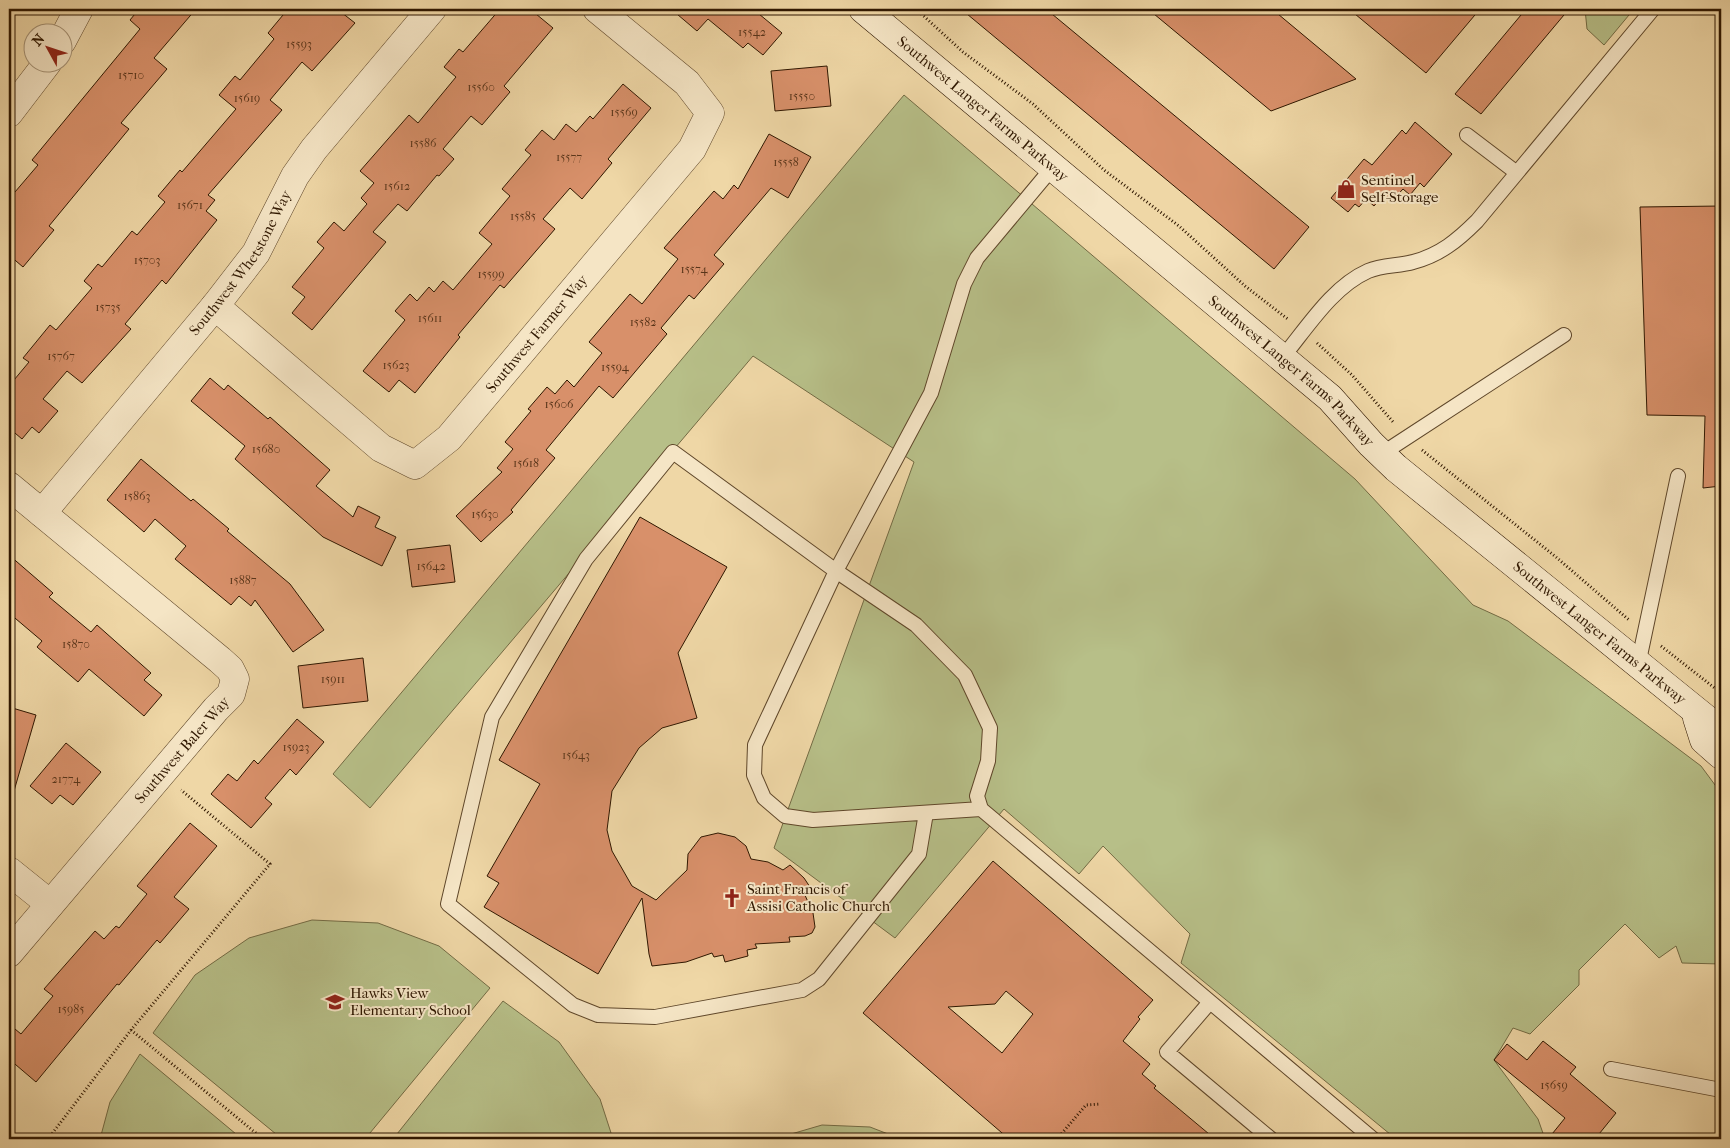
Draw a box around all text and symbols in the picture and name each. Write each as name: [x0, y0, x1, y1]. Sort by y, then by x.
north arrow: [22, 22, 72, 72]
house number: 15542: [738, 25, 766, 39]
text: N: [28, 30, 49, 49]
street label: Southwest Langer Farms Parkway: [894, 32, 1073, 186]
house number: 15593: [286, 37, 312, 51]
house number: 15710: [118, 68, 144, 82]
house number: 15560: [467, 80, 495, 94]
house number: 15550: [789, 89, 815, 103]
house number: 15619: [234, 91, 260, 105]
house number: 15569: [610, 105, 638, 119]
house number: 15586: [409, 136, 437, 150]
house number: 15577: [556, 150, 582, 164]
house number: 15558: [773, 155, 799, 169]
place label: Sentinel Self-Storage: [1361, 171, 1439, 206]
shop icon: Sentinel Self-Storage: [1335, 178, 1357, 200]
house number: 15612: [384, 179, 410, 193]
street label: Southwest Whetstone Way: [185, 186, 296, 339]
house number: 15671: [177, 198, 203, 212]
house number: 15585: [510, 209, 536, 223]
house number: 15703: [134, 253, 160, 267]
house number: 15574: [680, 262, 708, 276]
house number: 15599: [477, 267, 505, 281]
street label: Southwest Farmer Way: [482, 270, 592, 397]
street label: Southwest Langer Farms Parkway: [1205, 292, 1379, 451]
house number: 15735: [95, 300, 121, 314]
house number: 15611: [418, 311, 442, 325]
house number: 15582: [630, 315, 656, 329]
house number: 15767: [47, 349, 75, 363]
house number: 15623: [382, 358, 410, 372]
house number: 15594: [601, 360, 630, 374]
house number: 15606: [544, 397, 574, 411]
house number: 15680: [252, 442, 280, 456]
house number: 15618: [513, 456, 539, 470]
house number: 15863: [124, 489, 151, 503]
house number: 15630: [471, 507, 499, 521]
street label: Southwest Langer Farms Parkway: [1509, 557, 1691, 709]
house number: 15642: [416, 559, 446, 573]
house number: 15887: [229, 573, 257, 587]
house number: 15870: [62, 637, 90, 651]
house number: 15911: [321, 672, 345, 686]
street label: Southwest Baler Way: [131, 692, 234, 807]
house number: 15923: [283, 740, 309, 754]
house number: 15643: [562, 748, 590, 762]
house number: 21774: [52, 772, 81, 786]
place label: Saint Francis of Assisi Catholic Church: [746, 880, 891, 915]
church icon: Saint Francis of Assisi Catholic Church: [721, 887, 743, 909]
place label: Hawks View Elementary School: [350, 984, 471, 1019]
school or university icon: Hawks View Elementary School: [324, 991, 346, 1013]
house number: 15985: [58, 1002, 84, 1016]
house number: 15659: [1540, 1078, 1568, 1092]

